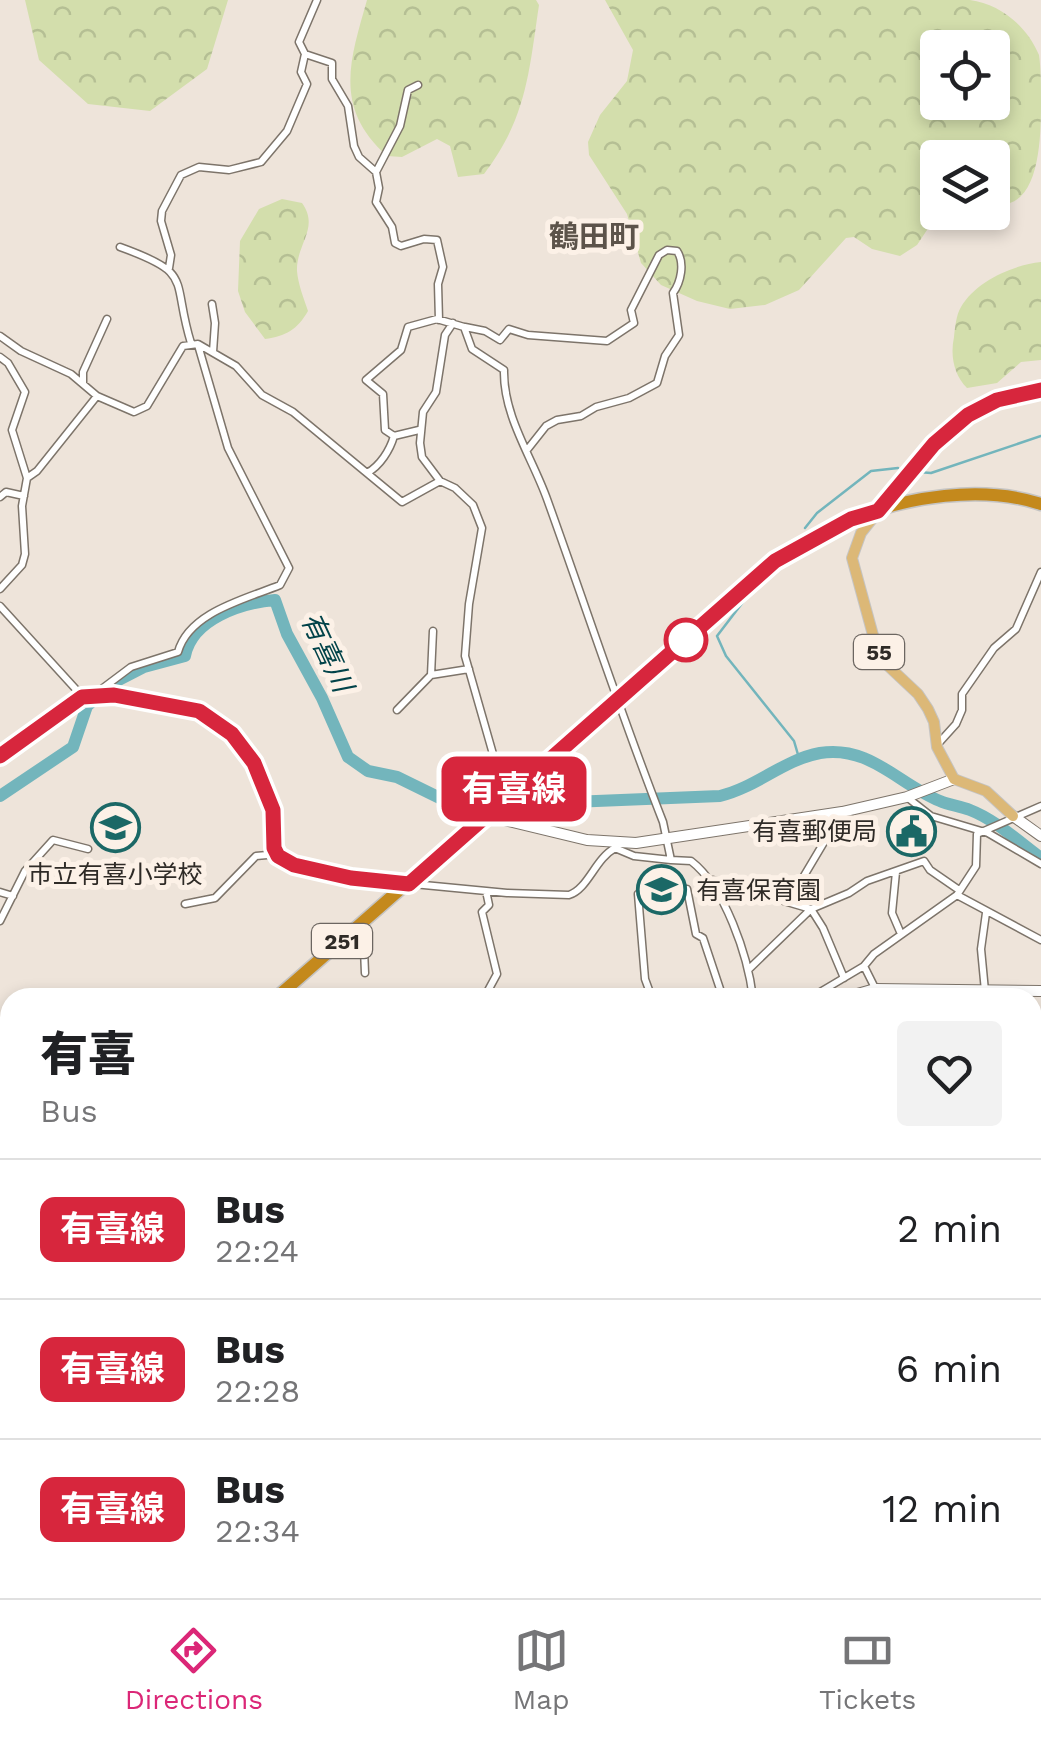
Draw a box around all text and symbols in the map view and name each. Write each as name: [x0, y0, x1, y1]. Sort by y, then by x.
map controls: [920, 30, 1010, 230]
button: locate: [920, 30, 1010, 120]
button: layers: [920, 140, 1010, 230]
district label: 鶴田町: [549, 219, 639, 254]
water label: 有喜川: [294, 607, 361, 700]
unlabelled marker: [665, 619, 707, 661]
road number: 55: [854, 635, 904, 669]
line badge: 有喜線: [456, 756, 572, 822]
text: 有喜線: [461, 768, 567, 810]
school or university icon: 市立有喜小学校: [89, 802, 141, 854]
public building icon: 有喜郵便局: [886, 805, 938, 857]
place label: 有喜郵便局: [752, 817, 877, 846]
place label: 市立有喜小学校: [27, 860, 203, 889]
school or university icon: 有喜保育園: [635, 864, 687, 916]
place label: 有喜保育園: [696, 876, 821, 905]
road number: 251: [312, 924, 372, 958]
button: heart: [897, 1021, 1002, 1126]
text: 有喜: [40, 1026, 136, 1083]
text: Bus: [40, 1092, 98, 1130]
text: Bus: [215, 1188, 285, 1232]
text: 2 min: [897, 1207, 1002, 1251]
text: 有喜線: [60, 1208, 165, 1250]
text: 22:24: [215, 1232, 299, 1270]
text: Bus: [215, 1328, 285, 1372]
text: 6 min: [896, 1347, 1002, 1391]
text: 有喜線: [60, 1348, 165, 1390]
text: 22:28: [215, 1372, 300, 1410]
text: Bus: [215, 1468, 285, 1512]
text: 12 min: [882, 1487, 1002, 1531]
text: 有喜線: [60, 1488, 165, 1530]
text: 22:34: [215, 1512, 300, 1550]
tab: Directions: [125, 1623, 263, 1716]
tab: Map: [513, 1623, 570, 1716]
tab: Tickets: [819, 1623, 916, 1716]

